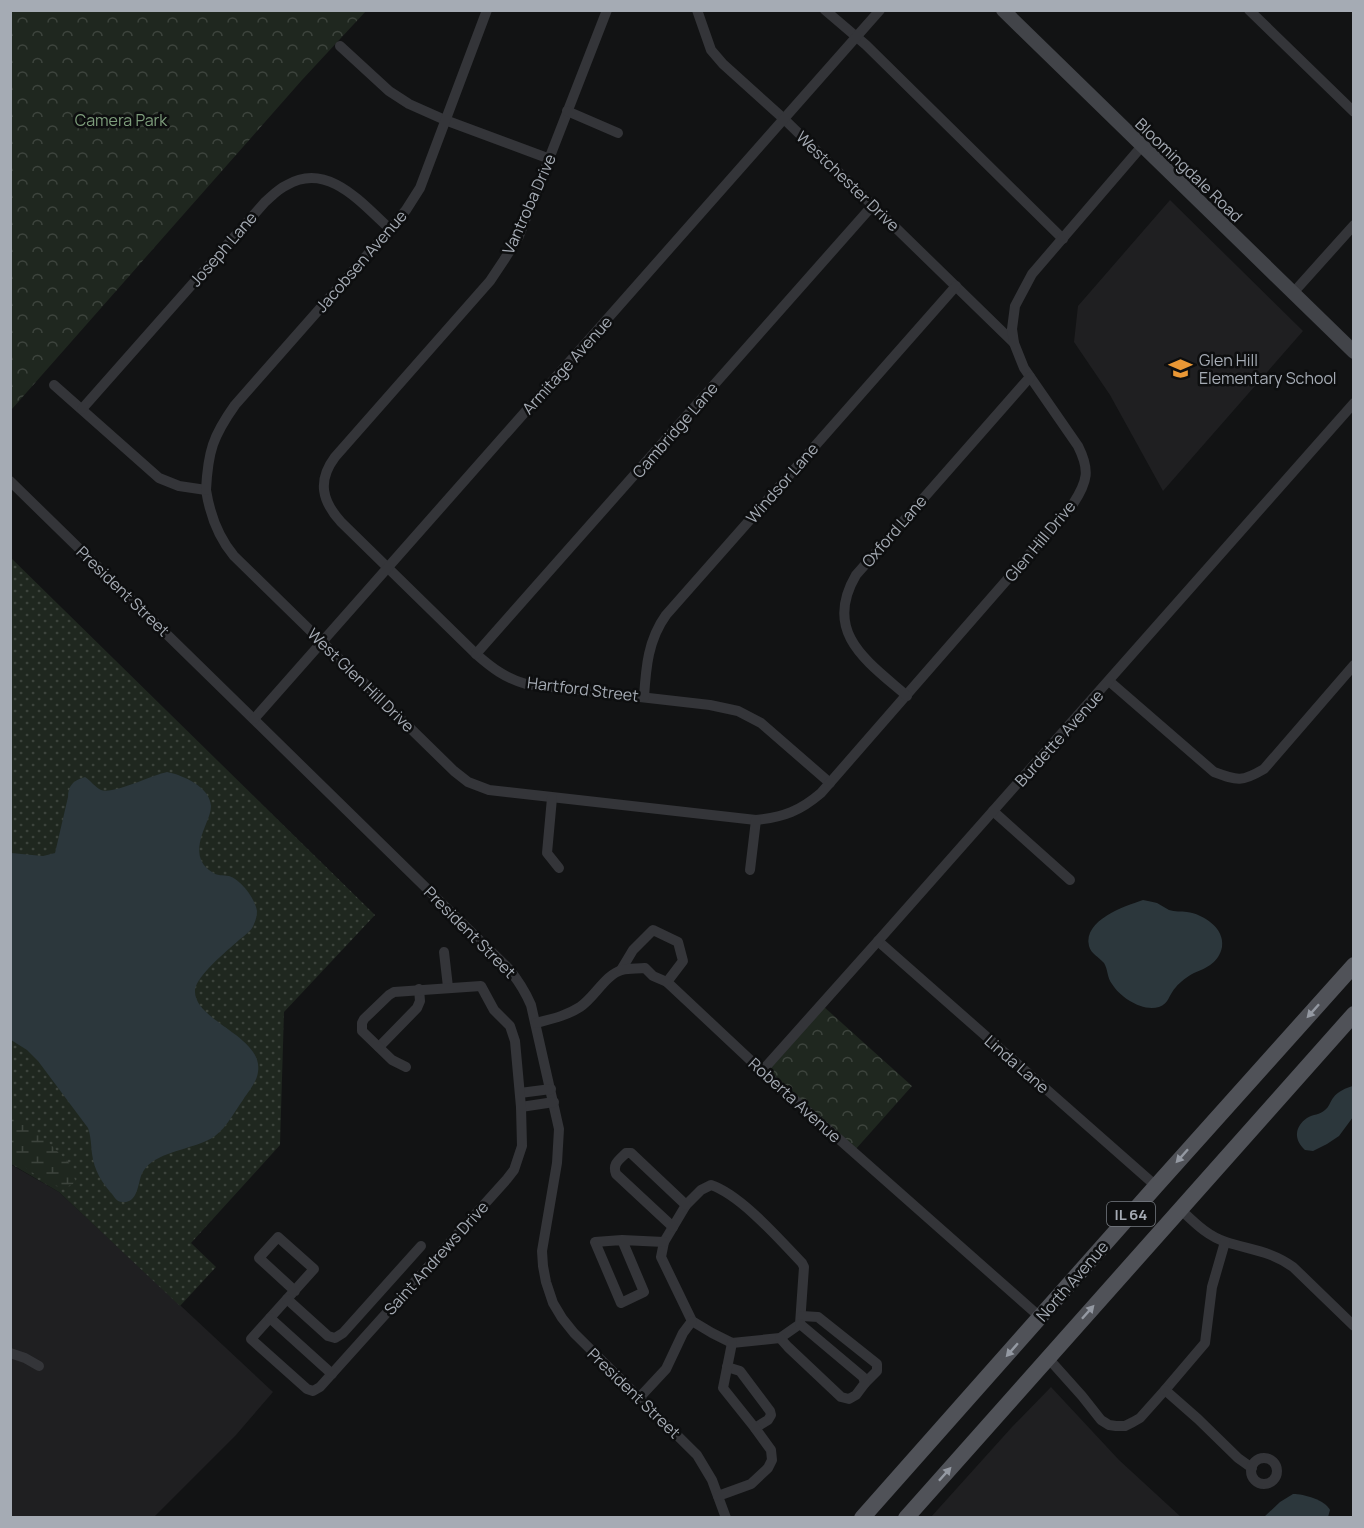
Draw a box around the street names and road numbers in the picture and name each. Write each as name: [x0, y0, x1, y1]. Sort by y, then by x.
street label: Bloomingdale Road: [1131, 113, 1247, 227]
street label: Westchester Drive: [792, 126, 904, 236]
street label: Vantroba Drive: [497, 150, 561, 258]
street label: Jacobsen Avenue: [310, 205, 412, 317]
street label: Joseph Lane: [184, 207, 262, 291]
street label: Armitage Avenue: [517, 311, 617, 419]
street label: Cambridge Lane: [627, 377, 723, 483]
street label: Windsor Lane: [741, 438, 823, 528]
street label: Oxford Lane: [857, 490, 931, 572]
street label: Glen Hill Drive: [1000, 496, 1080, 586]
street label: President Street: [72, 541, 174, 641]
street label: West Glen Hill Drive: [303, 623, 419, 737]
street label: Hartford Street: [526, 671, 640, 707]
street label: Burdette Avenue: [1010, 685, 1108, 791]
street label: President Street: [419, 881, 521, 983]
street label: Linda Lane: [980, 1030, 1054, 1098]
street label: Roberta Avenue: [744, 1053, 846, 1147]
street label: Saint Andrews Drive: [379, 1196, 493, 1320]
road number: IL 64: [1107, 1202, 1155, 1226]
street label: North Avenue: [1031, 1236, 1113, 1326]
street label: President Street: [583, 1343, 685, 1443]

